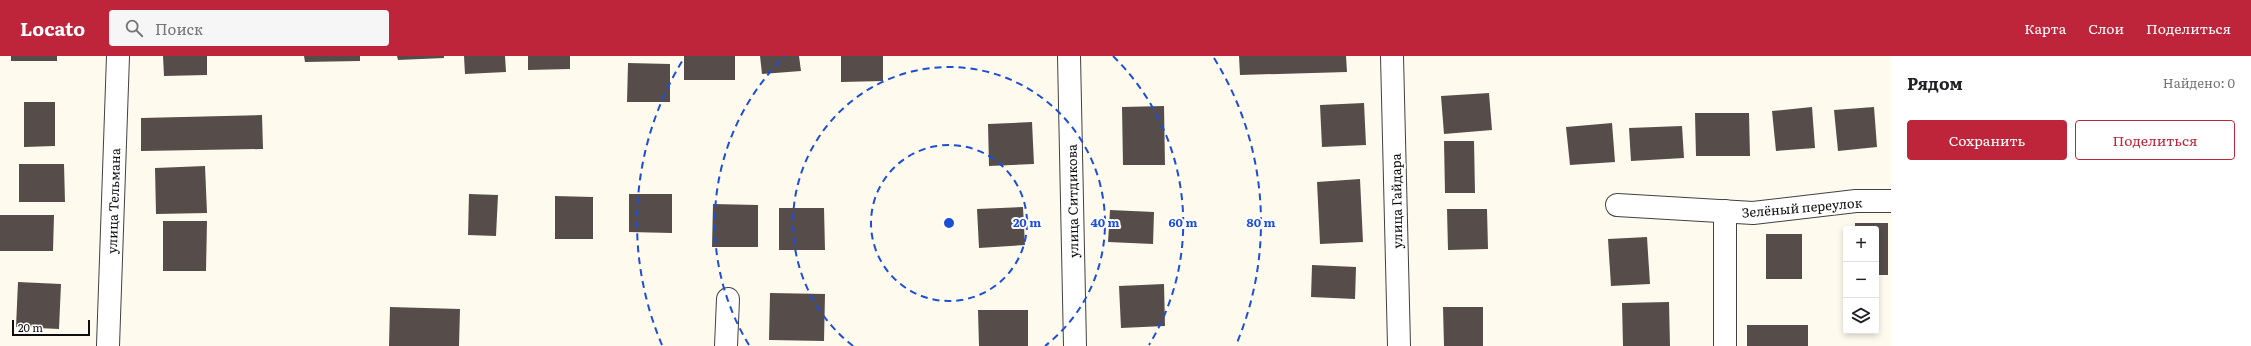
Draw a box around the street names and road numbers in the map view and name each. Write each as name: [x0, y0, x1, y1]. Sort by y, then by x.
street label: улица Ситдикова: [1062, 144, 1082, 258]
street label: улица Тельмана: [102, 148, 124, 254]
street label: улица Гайдара: [1386, 153, 1406, 249]
street label: Зелёный переулок: [1741, 192, 1863, 222]

